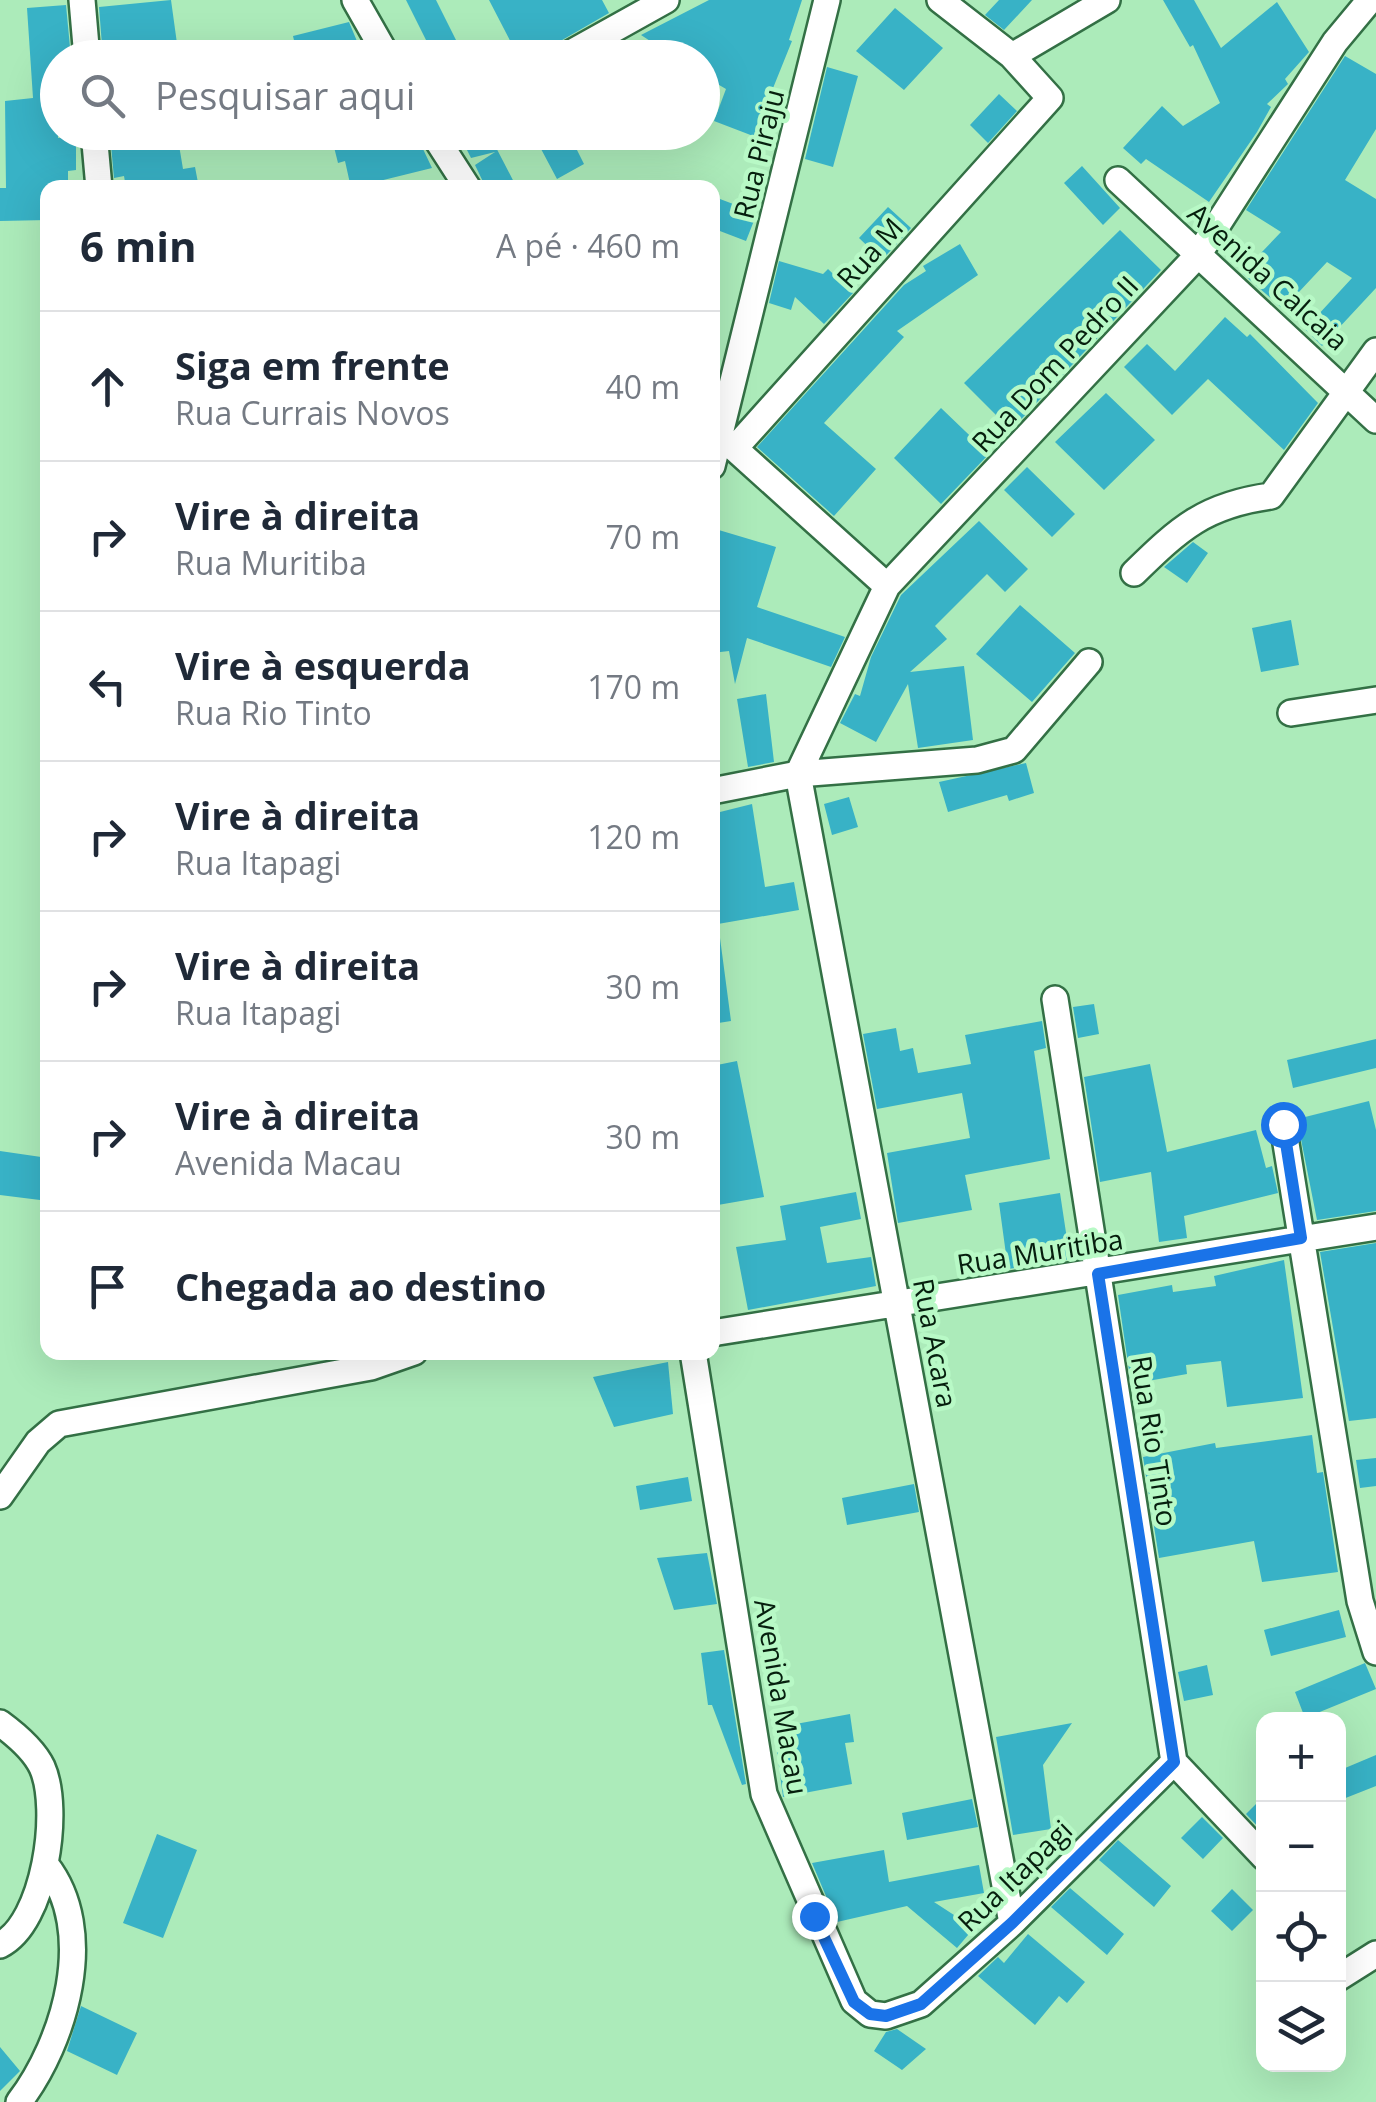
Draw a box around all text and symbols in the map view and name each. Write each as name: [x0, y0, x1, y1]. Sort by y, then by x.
search box: [40, 40, 720, 150]
icon: search: [75, 68, 130, 123]
text: Pesquisar aqui: [155, 69, 415, 121]
street label: Rua Piraju: [724, 85, 792, 223]
street label: Avenida Calcaia: [1180, 194, 1357, 358]
street label: Rua M: [828, 209, 911, 296]
text: 6 min: [80, 217, 197, 274]
text: A pé · 460 m: [496, 224, 680, 267]
street label: Rua Dom Pedro II: [962, 267, 1146, 460]
text: Siga em frente: [175, 339, 450, 391]
icon: ahead: [80, 359, 135, 414]
text: 40 m: [605, 365, 680, 408]
text: Rua Currais Novos: [175, 391, 450, 434]
text: Vire à direita: [175, 489, 420, 541]
icon: right: [80, 509, 135, 564]
text: 70 m: [605, 515, 680, 558]
text: Rua Muritiba: [175, 541, 367, 584]
text: Vire à esquerda: [175, 639, 471, 691]
icon: left: [80, 659, 135, 714]
text: 170 m: [587, 665, 680, 708]
text: Rua Rio Tinto: [175, 691, 372, 734]
text: Vire à direita: [175, 789, 420, 841]
icon: right: [80, 809, 135, 864]
text: 120 m: [587, 815, 680, 858]
text: Rua Itapagi: [175, 841, 341, 884]
text: Vire à direita: [175, 939, 420, 991]
icon: right: [80, 959, 135, 1014]
text: 30 m: [605, 965, 680, 1008]
text: Rua Itapagi: [175, 991, 341, 1034]
text: Vire à direita: [175, 1089, 420, 1141]
route start: [1261, 1102, 1307, 1148]
icon: right: [80, 1109, 135, 1164]
text: 30 m: [605, 1115, 680, 1158]
text: Avenida Macau: [175, 1141, 402, 1184]
street label: Rua Muritiba: [954, 1219, 1126, 1283]
icon: arrive: [80, 1259, 135, 1314]
text: Chegada ao destino: [175, 1260, 546, 1312]
street label: Rua Acara: [905, 1275, 967, 1411]
street label: Rua Rio Tinto: [1123, 1353, 1187, 1529]
street label: Avenida Macau: [746, 1596, 818, 1798]
map controls: [1256, 1712, 1346, 2072]
button: +: [1256, 1712, 1346, 1802]
button: −: [1256, 1802, 1346, 1892]
street label: Rua Itapagi: [949, 1811, 1080, 1940]
button: locate: [1256, 1892, 1346, 1982]
route end: [792, 1894, 838, 1940]
button: layers: [1256, 1982, 1346, 2072]

